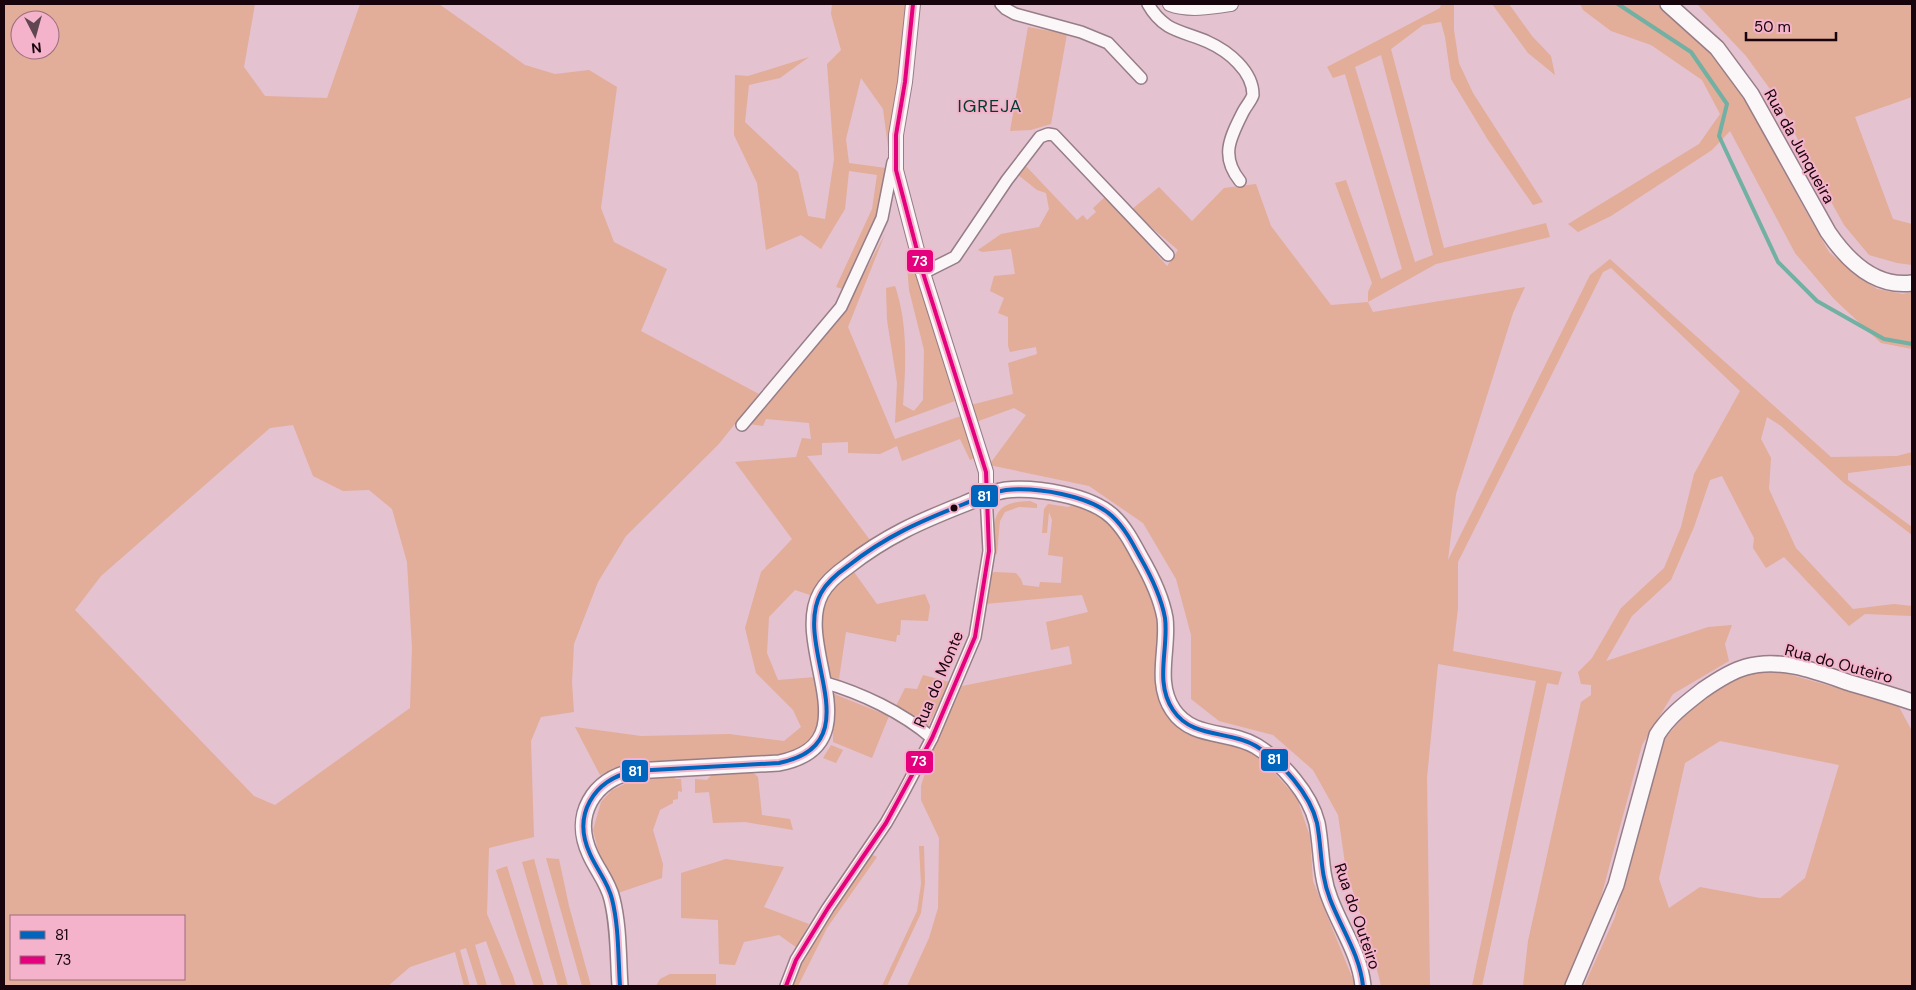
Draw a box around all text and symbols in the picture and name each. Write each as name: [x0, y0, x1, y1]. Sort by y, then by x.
north arrow: [10, 10, 60, 60]
scale bar: [1746, 10, 1836, 42]
text: 50 m: [1754, 17, 1791, 37]
text: N: [30, 38, 42, 57]
street label: Rua da Junqueira: [1759, 85, 1840, 207]
district label: IGREJA: [957, 94, 1023, 118]
line badge: 73: [906, 249, 934, 273]
text: 73: [912, 252, 928, 270]
line badge: 81: [970, 484, 999, 508]
text: 81: [977, 487, 991, 505]
unlabelled marker: [949, 503, 959, 513]
street label: Rua do Monte: [909, 628, 968, 731]
street label: Rua do Outeiro: [1783, 639, 1895, 688]
line badge: 81: [1260, 748, 1289, 772]
line badge: 73: [905, 750, 934, 774]
text: 81: [1267, 750, 1281, 768]
text: 73: [911, 752, 927, 770]
line badge: 81: [621, 759, 649, 783]
text: 81: [628, 762, 642, 780]
street label: Rua do Outeiro: [1330, 860, 1386, 972]
legend: [10, 915, 185, 980]
text: 81: [55, 925, 69, 945]
text: 73: [55, 950, 72, 970]

